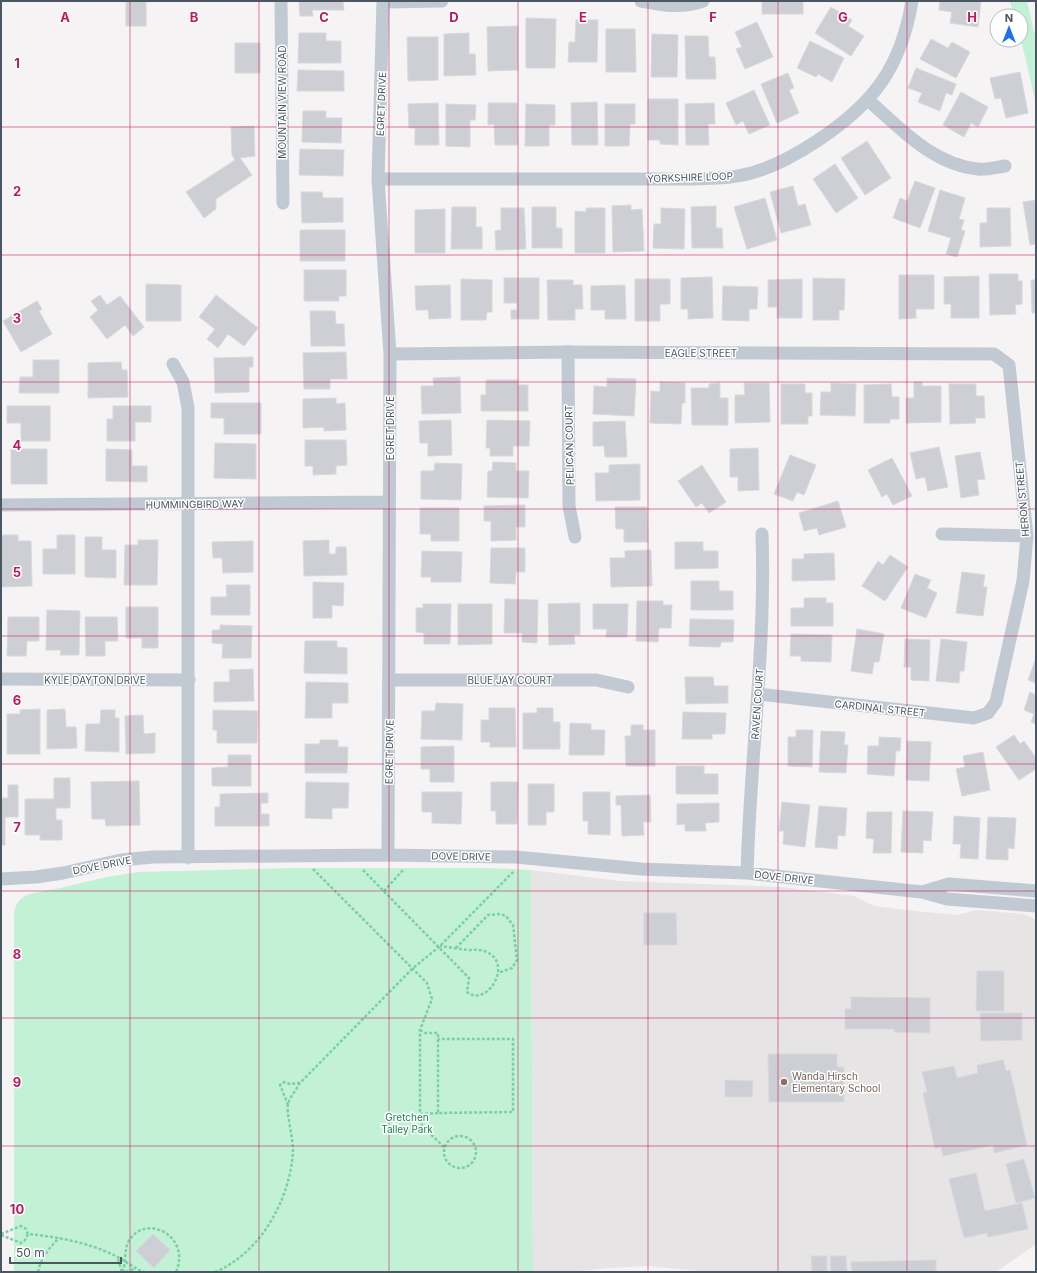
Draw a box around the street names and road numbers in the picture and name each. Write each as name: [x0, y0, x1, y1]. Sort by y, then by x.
street label: MOUNTAIN VIEW ROAD: [276, 45, 288, 159]
street label: EGRET DRIVE: [374, 72, 388, 136]
street label: YORKSHIRE LOOP: [647, 170, 733, 184]
street label: EAGLE STREET: [665, 347, 737, 359]
street label: EGRET DRIVE: [384, 396, 396, 460]
street label: PELICAN COURT: [562, 405, 576, 485]
street label: HERON STREET: [1013, 461, 1031, 537]
street label: HUMMINGBIRD WAY: [146, 497, 245, 511]
street label: RAVEN COURT: [749, 668, 765, 740]
street label: KYLE DAYTON DRIVE: [44, 674, 146, 686]
street label: BLUE JAY COURT: [467, 674, 553, 686]
street label: CARDINAL STREET: [834, 697, 926, 719]
street label: EGRET DRIVE: [382, 720, 396, 784]
street label: DOVE DRIVE: [431, 849, 491, 863]
street label: DOVE DRIVE: [72, 853, 132, 877]
street label: DOVE DRIVE: [754, 868, 814, 886]

